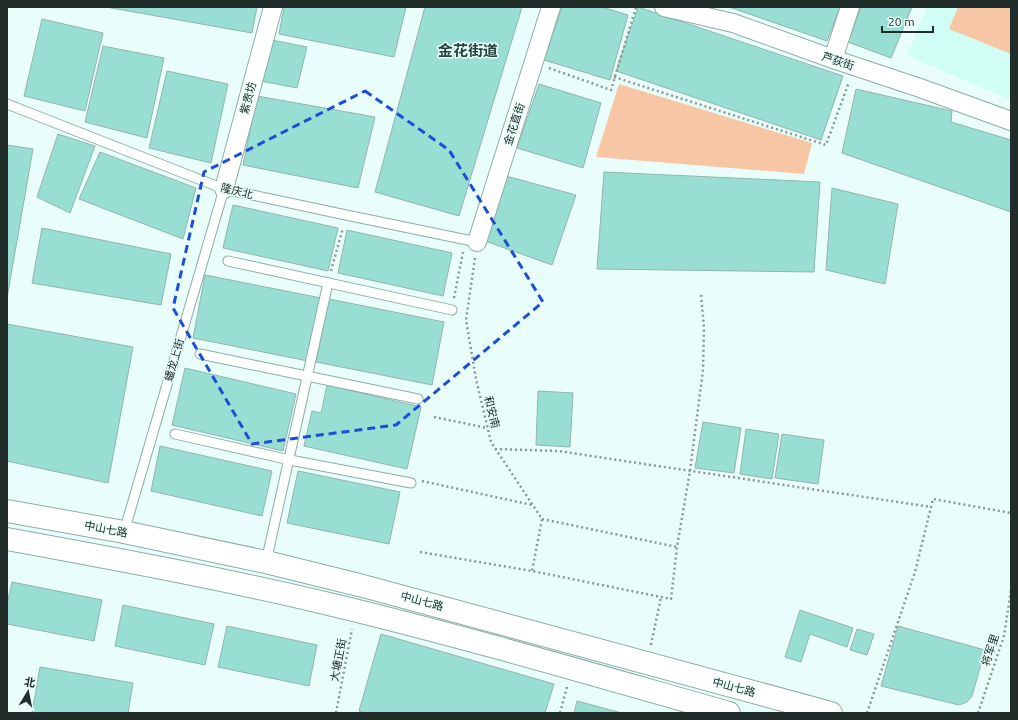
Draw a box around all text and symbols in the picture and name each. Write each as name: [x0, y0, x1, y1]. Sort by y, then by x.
scale bar: [882, 8, 933, 34]
text: 20 m: [888, 15, 915, 28]
district label: 金花街道: [438, 42, 498, 59]
street label: 芦荻街: [820, 50, 856, 72]
street label: 紫贵坊: [238, 81, 258, 115]
street label: 金花直街: [501, 101, 527, 147]
street label: 隆庆北: [220, 181, 254, 201]
street label: 蟠龙上街: [162, 337, 186, 383]
street label: 和安南: [482, 395, 502, 429]
street label: 中山七路: [83, 519, 129, 539]
street label: 中山七路: [399, 590, 445, 612]
street label: 将军里: [979, 632, 1001, 668]
street label: 大塘正街: [328, 637, 348, 683]
north arrow: [8, 672, 48, 712]
text: 北: [23, 675, 36, 689]
street label: 中山七路: [711, 676, 757, 698]

